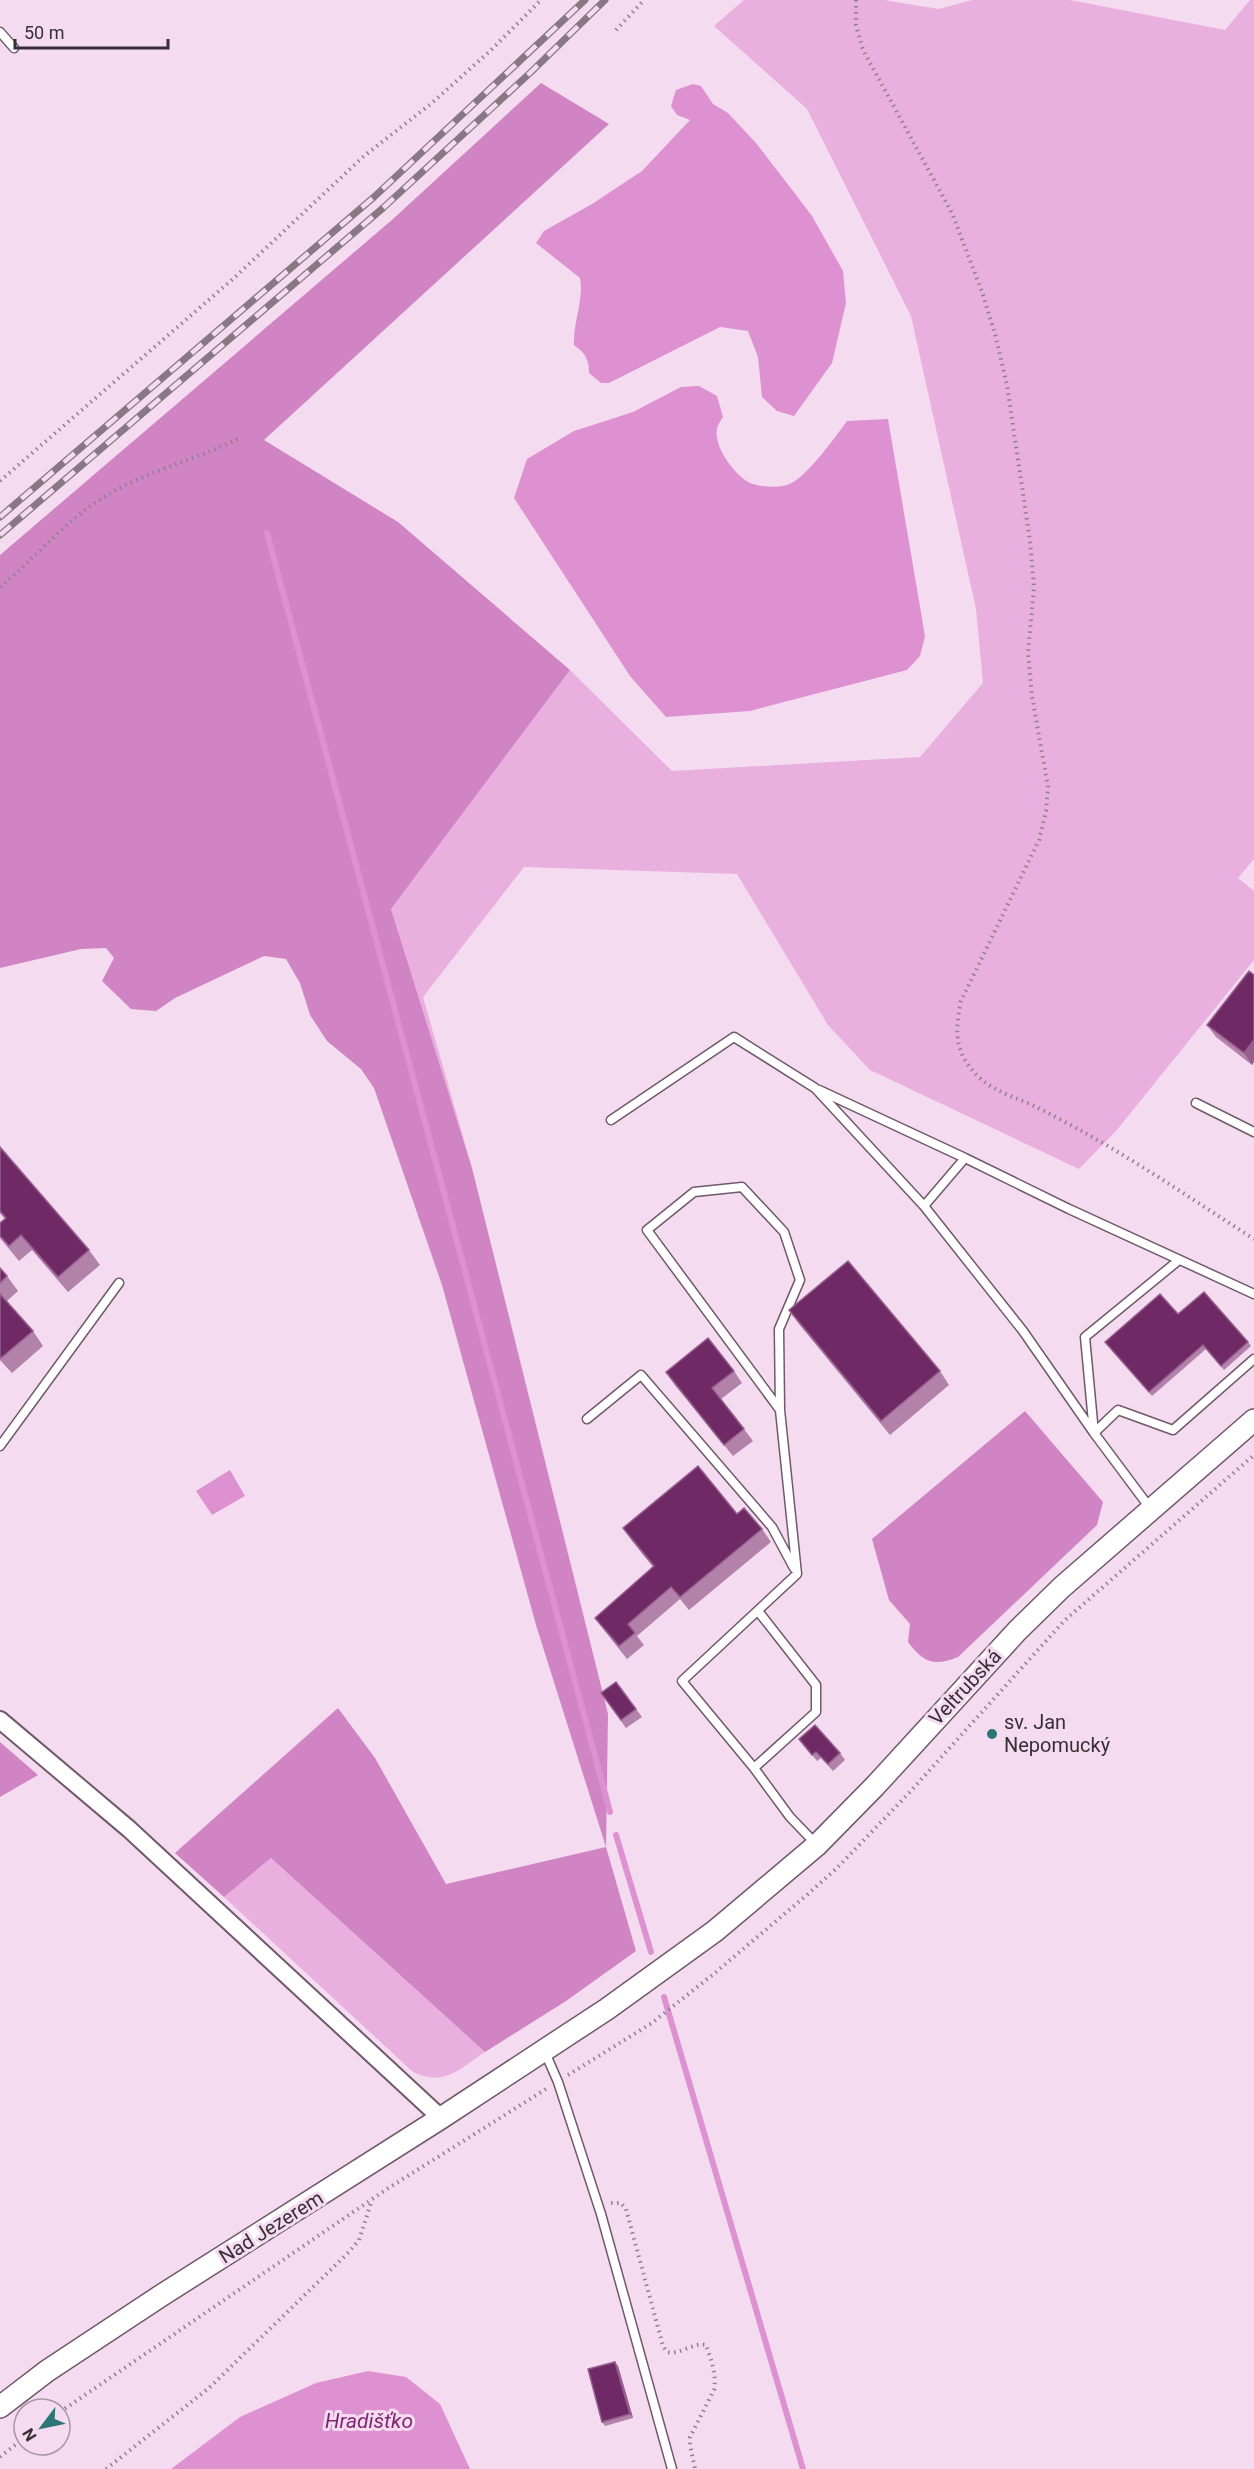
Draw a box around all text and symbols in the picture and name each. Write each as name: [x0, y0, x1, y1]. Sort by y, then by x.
scale bar: [15, 12, 168, 50]
text: 50 m: [24, 22, 64, 43]
street label: Veltrubská: [924, 1644, 1006, 1730]
place label: sv. Jan Nepomucký: [1004, 1710, 1111, 1757]
marker: sv. Jan Nepomucký: [985, 1727, 999, 1741]
street label: Nad Jezerem: [215, 2186, 327, 2268]
north arrow: [12, 2397, 72, 2457]
water label: Hradišťko: [325, 2409, 413, 2433]
text: N: [19, 2425, 41, 2445]

